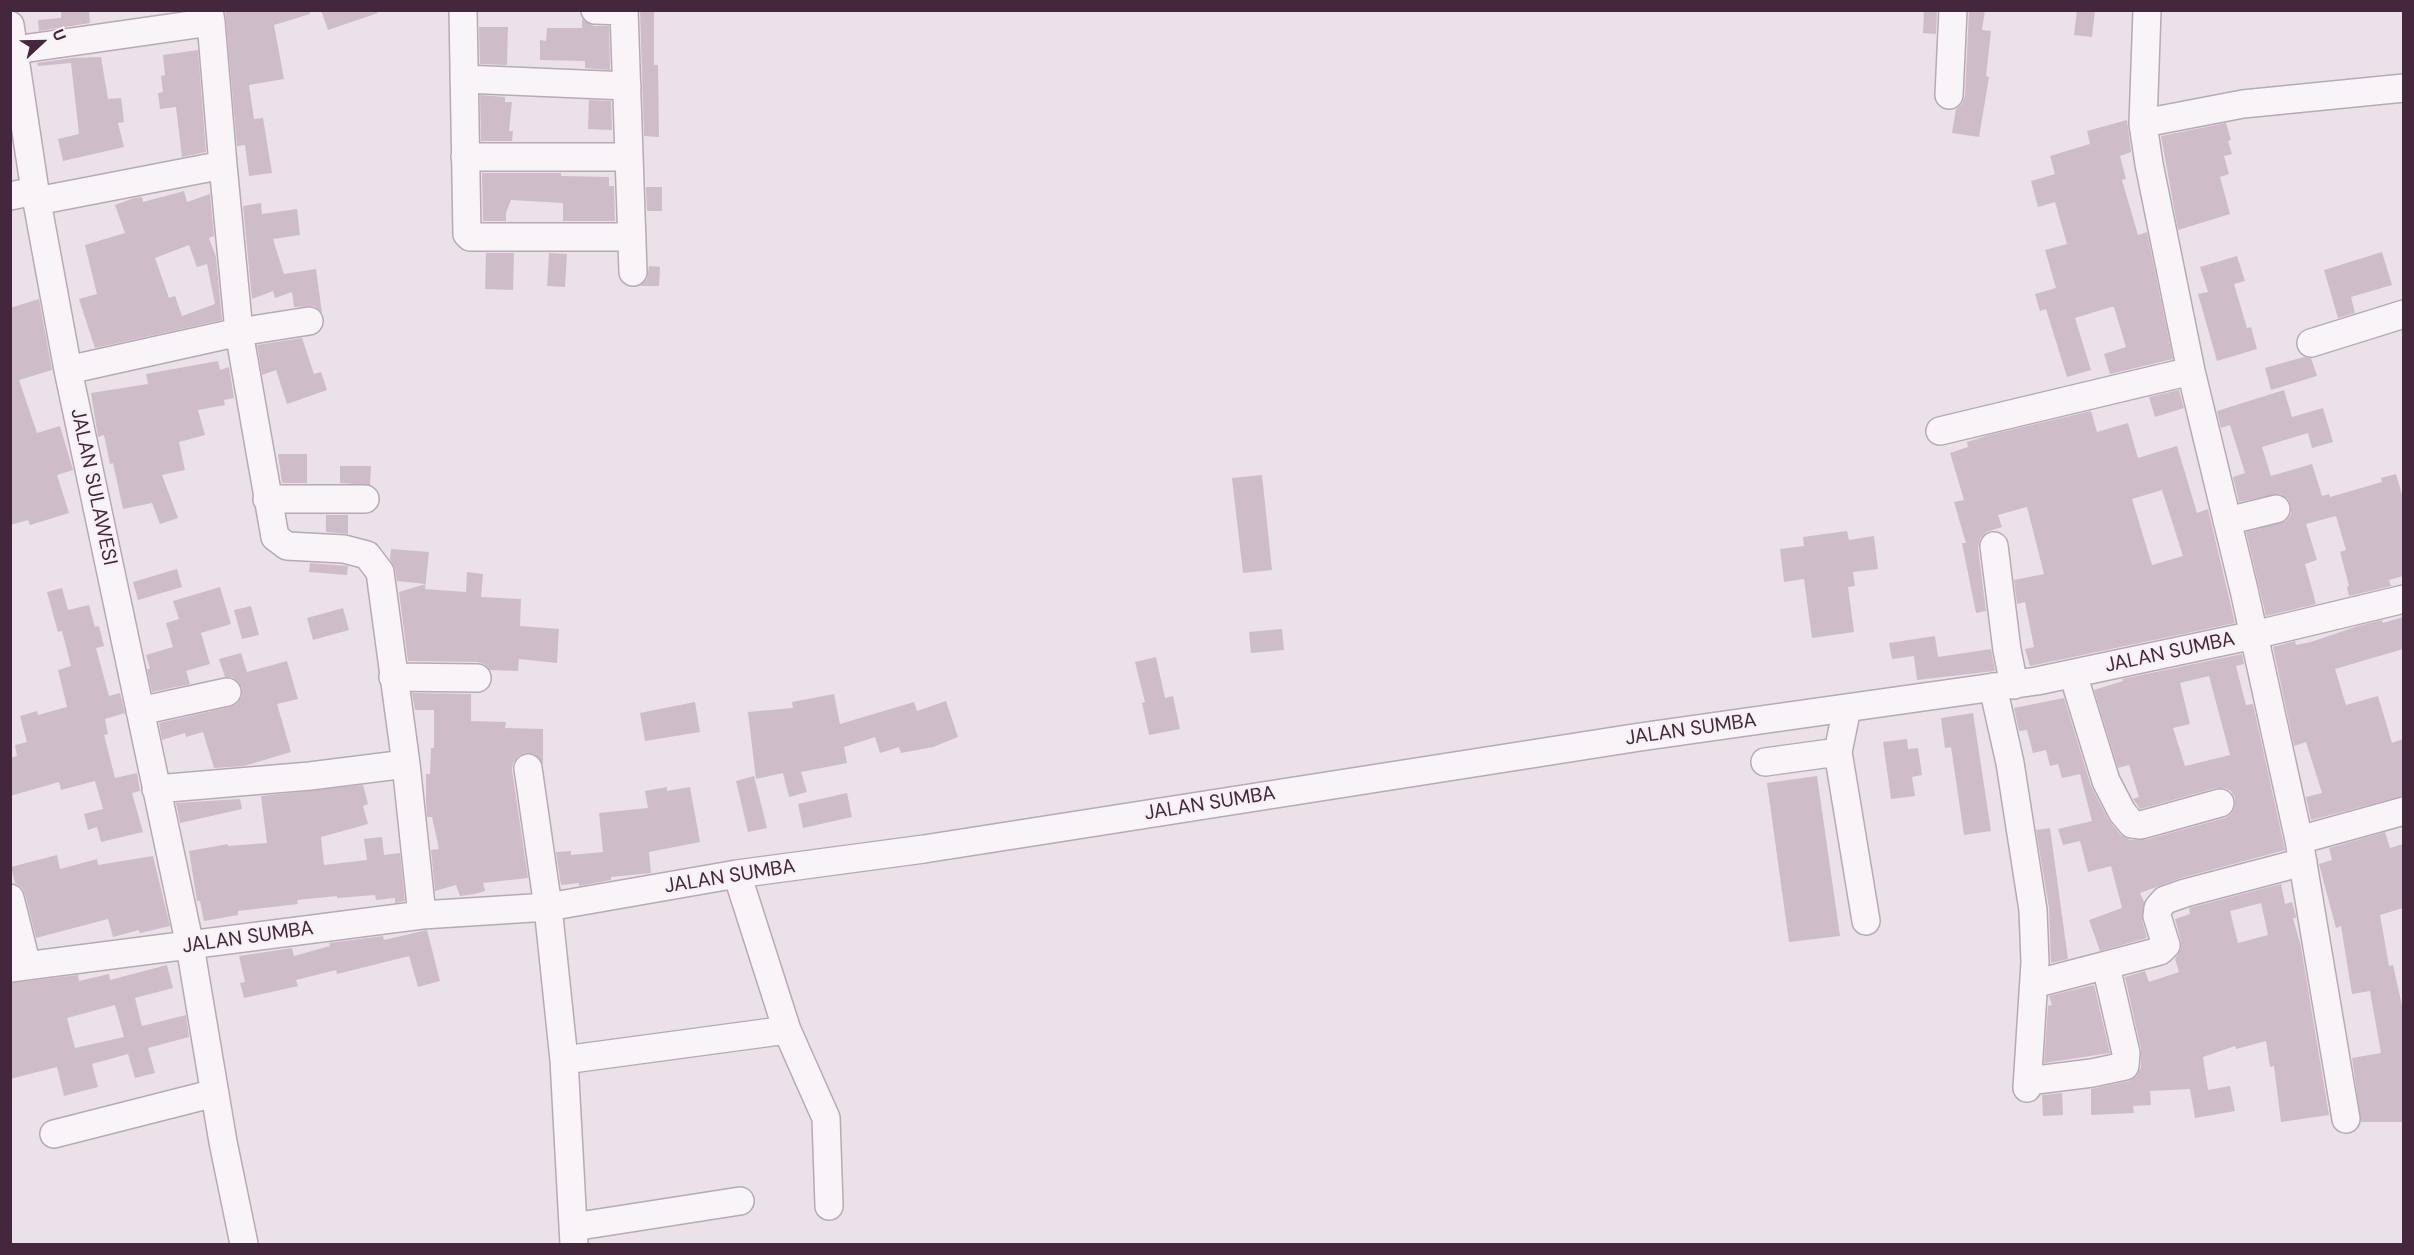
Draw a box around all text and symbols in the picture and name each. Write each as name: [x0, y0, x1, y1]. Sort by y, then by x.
north arrow: [12, 12, 72, 72]
text: U: [47, 26, 71, 44]
street label: JALAN SULAWESI: [65, 406, 121, 568]
street label: JALAN SUMBA: [2103, 628, 2237, 678]
street label: JALAN SUMBA: [1624, 709, 1758, 751]
street label: JALAN SUMBA: [1143, 782, 1277, 826]
street label: JALAN SUMBA: [663, 855, 797, 899]
street label: JALAN SUMBA: [181, 917, 315, 959]

